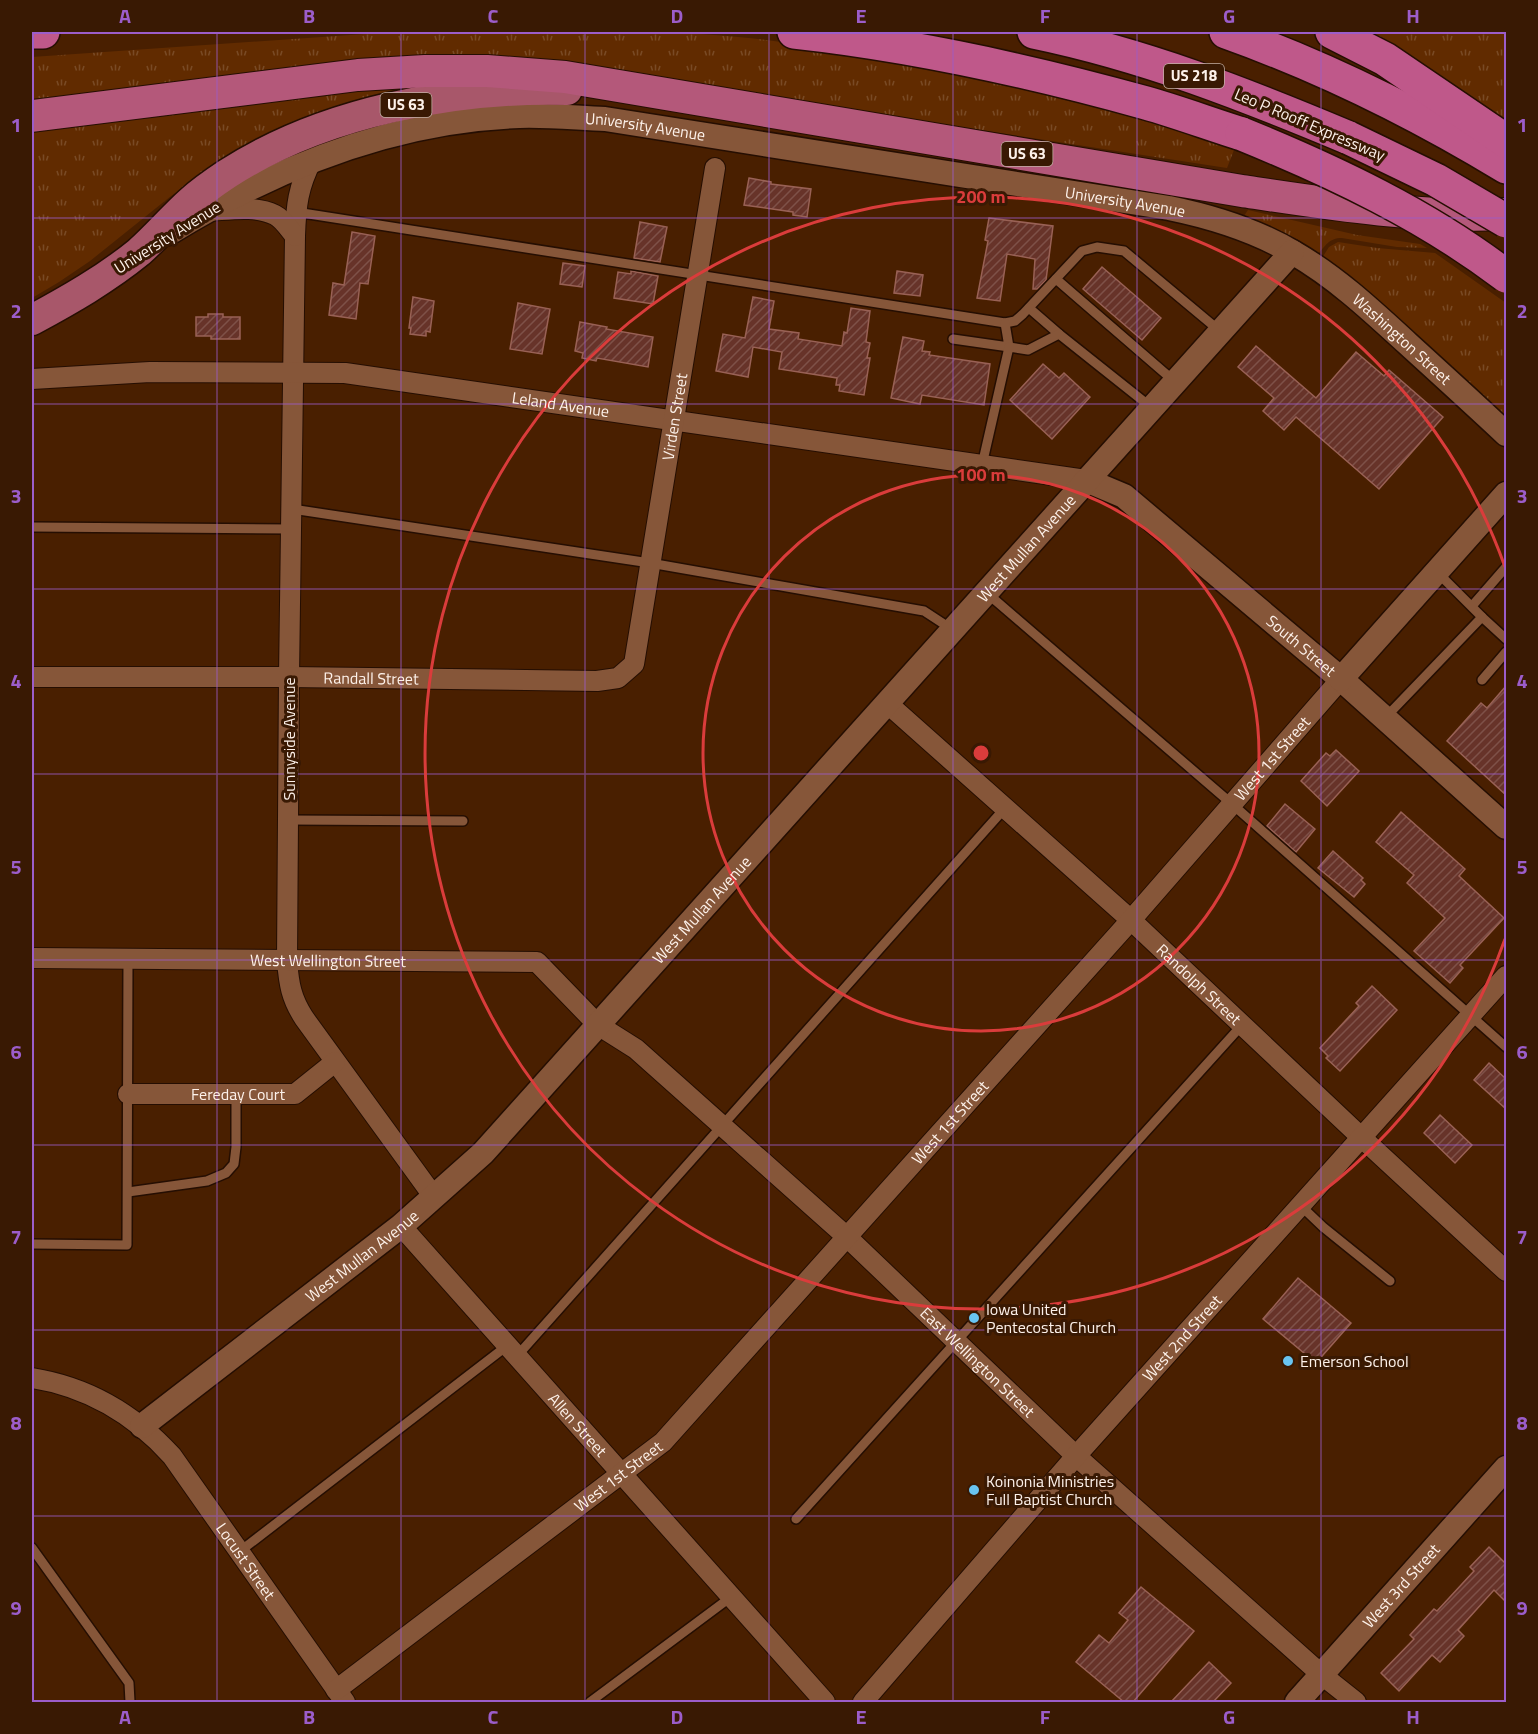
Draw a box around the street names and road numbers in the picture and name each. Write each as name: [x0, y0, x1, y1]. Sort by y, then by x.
road number: US 218: [1164, 64, 1224, 88]
street label: Leo P Rooff Expressway: [1231, 81, 1389, 167]
road number: US 63: [380, 93, 432, 117]
street label: University Avenue: [584, 106, 707, 147]
road number: US 63: [1002, 142, 1052, 166]
street label: University Avenue: [1063, 180, 1188, 223]
street label: University Avenue: [109, 195, 225, 279]
street label: Washington Street: [1347, 288, 1457, 390]
street label: Virden Street: [655, 371, 693, 462]
street label: Leland Avenue: [510, 385, 611, 423]
street label: West Mullan Avenue: [971, 489, 1081, 608]
street label: South Street: [1261, 609, 1342, 682]
street label: Randall Street: [323, 665, 419, 691]
street label: Sunnyside Avenue: [277, 678, 301, 800]
street label: West 1st Street: [1228, 710, 1316, 806]
street label: West Mullan Avenue: [646, 850, 757, 969]
street label: Randolph Street: [1151, 938, 1247, 1031]
street label: West Wellington Street: [250, 948, 406, 973]
street label: West 1st Street: [906, 1075, 994, 1169]
street label: Fereday Court: [191, 1082, 285, 1106]
street label: West Mullan Avenue: [300, 1204, 424, 1308]
street label: West 2nd Street: [1136, 1289, 1228, 1387]
street label: East Wellington Street: [915, 1301, 1041, 1423]
street label: Allen Street: [543, 1387, 613, 1462]
street label: West 1st Street: [569, 1434, 668, 1518]
street label: Locust Street: [210, 1518, 282, 1605]
street label: West 3rd Street: [1357, 1538, 1445, 1633]

